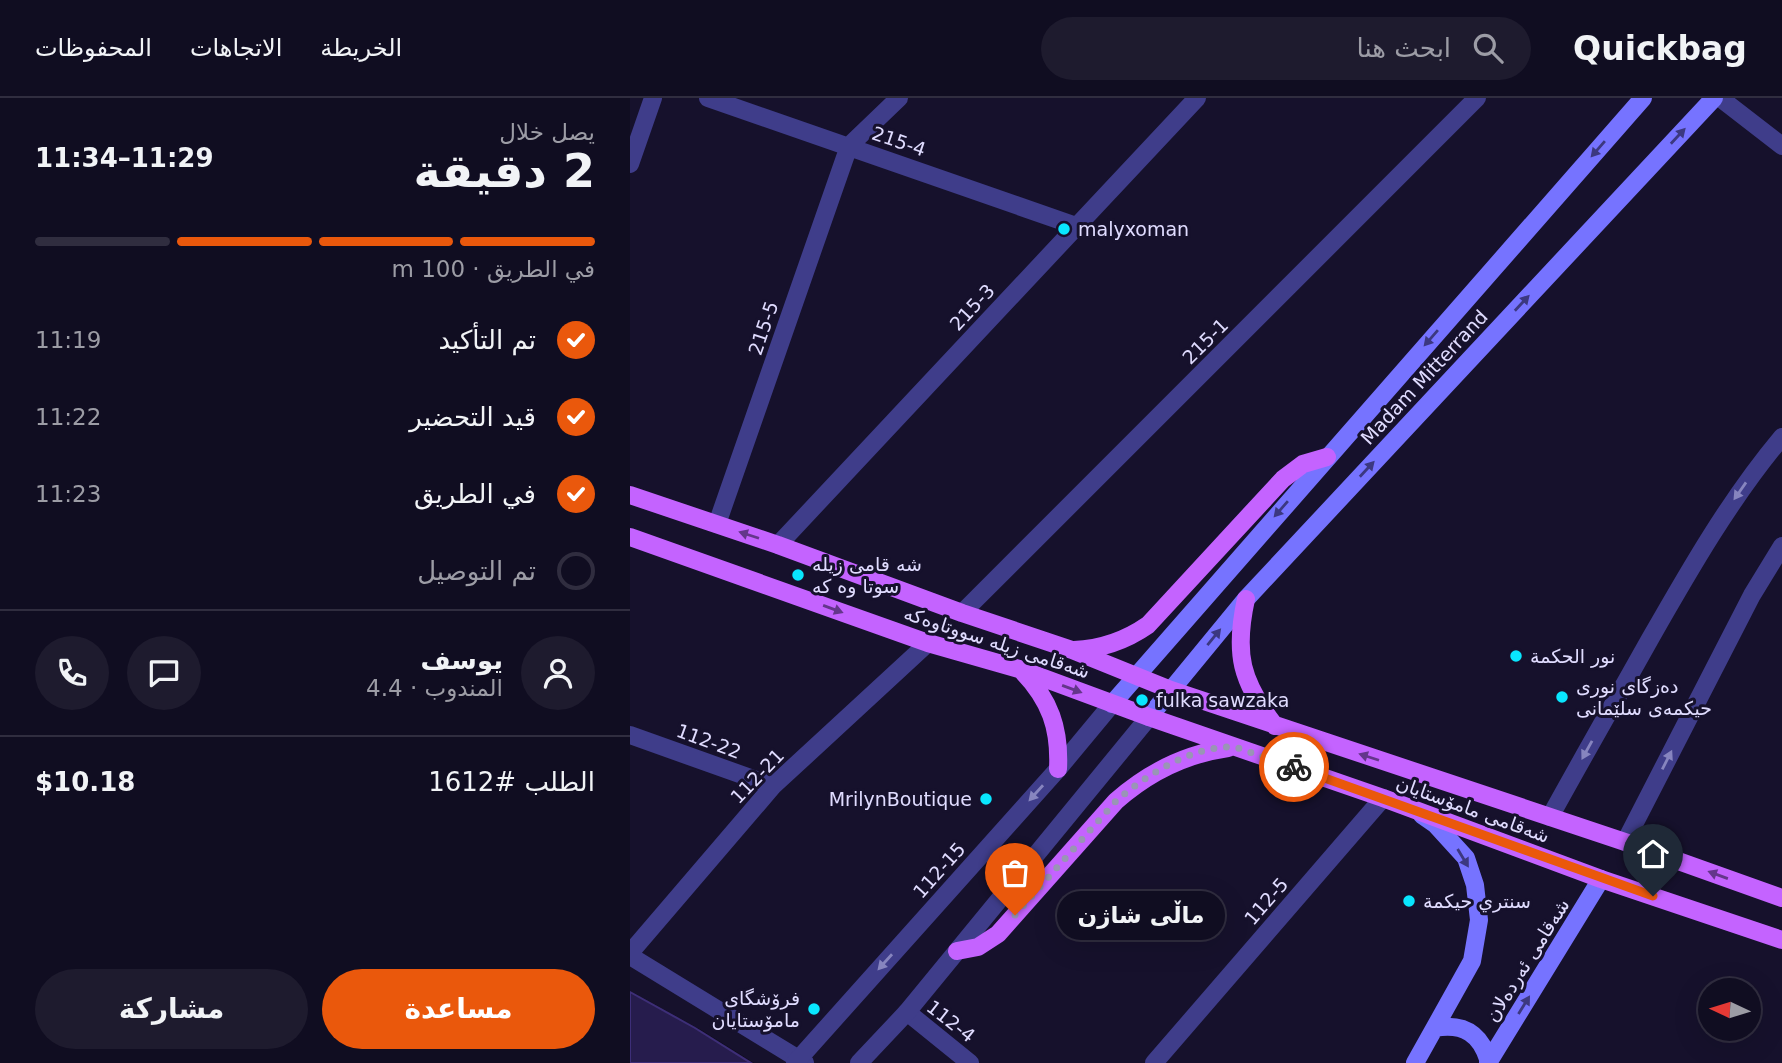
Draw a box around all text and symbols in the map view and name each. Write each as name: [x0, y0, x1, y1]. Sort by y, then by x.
search box: [1041, 17, 1531, 80]
icon: search: [1469, 29, 1507, 67]
text: Quickbag: [1573, 29, 1747, 68]
text: ابحث هنا: [1357, 33, 1451, 63]
text: المحفوظات: [35, 34, 152, 62]
text: الاتجاهات: [190, 34, 282, 62]
text: الخريطة: [320, 34, 402, 62]
text: يصل خلال: [499, 119, 595, 145]
street label: 215-4: [869, 122, 929, 160]
one-way arrow: [1669, 128, 1685, 145]
one-way arrow: [1590, 140, 1606, 158]
text: 11:29–11:34: [35, 143, 214, 173]
text: 2 دقيقة: [413, 144, 595, 198]
place label: malyxoman: [1078, 218, 1189, 240]
marker: malyxoman: [1056, 221, 1072, 237]
text: في الطريق · 100 m: [391, 256, 595, 282]
street label: 215-3: [945, 279, 999, 335]
one-way arrow: [1514, 294, 1531, 311]
street label: 215-5: [744, 298, 782, 358]
street label: Madam Mitterrand: [1356, 305, 1492, 449]
street label: 215-1: [1178, 314, 1232, 368]
icon: check: [557, 321, 595, 359]
text: تم التأكيد: [438, 325, 536, 355]
text: 11:19: [35, 327, 101, 353]
one-way arrow: [1424, 330, 1439, 347]
icon: check: [557, 398, 595, 436]
text: قيد التحضير: [409, 402, 536, 432]
text: 11:22: [35, 404, 101, 430]
one-way arrow: [1359, 460, 1375, 478]
icon: check: [557, 475, 595, 513]
text: في الطريق: [414, 479, 536, 509]
text: 11:23: [35, 481, 101, 507]
one-way arrow: [1733, 482, 1747, 500]
one-way arrow: [1274, 501, 1289, 518]
one-way arrow: [739, 529, 760, 540]
place label: شه قامى زيله سوتا وه كه: [812, 553, 922, 598]
text: تم التوصيل: [417, 556, 536, 586]
marker: شه قامى زيله سوتا وه كه: [790, 567, 806, 583]
street label: شەقامی زیلە سووتاوەکە: [901, 602, 1093, 683]
one-way arrow: [822, 604, 843, 615]
one-way arrow: [1206, 628, 1221, 645]
button: phone: [35, 636, 109, 710]
button: chat: [127, 636, 201, 710]
button: person: [521, 636, 595, 710]
text: يوسف: [420, 645, 503, 675]
place label: نور الحكمة: [1530, 645, 1615, 668]
marker: نور الحكمة: [1508, 648, 1524, 664]
text: المندوب · 4.4: [366, 675, 503, 701]
place label: دەزگای نوری حیکمەی سلێمانی: [1576, 675, 1712, 719]
one-way arrow: [1061, 683, 1082, 694]
place label: fulka sawzaka: [1156, 689, 1289, 711]
marker: دەزگای نوری حیکمەی سلێمانی: [1554, 689, 1570, 705]
marker: fulka sawzaka: [1134, 692, 1150, 708]
street label: 112-22: [674, 719, 744, 763]
courier: [1259, 732, 1329, 802]
one-way arrow: [1581, 740, 1593, 760]
street label: 112-21: [726, 744, 788, 808]
icon: bike: [1275, 748, 1313, 786]
one-way arrow: [1661, 749, 1673, 769]
one-way arrow: [1358, 751, 1379, 761]
text: $10.18: [35, 767, 135, 797]
text: الطلب #1612: [428, 767, 595, 797]
street label: شەقامی مامۆستایان: [1393, 771, 1553, 848]
one-way arrow: [1028, 784, 1044, 802]
place label: MrilynBoutique: [829, 788, 972, 810]
marker: MrilynBoutique: [978, 791, 994, 807]
pin: [1623, 824, 1683, 896]
icon: home: [1634, 835, 1672, 873]
street label: 112-15: [908, 838, 970, 902]
pin: [985, 843, 1045, 915]
one-way arrow: [1457, 849, 1470, 868]
icon: bag: [996, 854, 1034, 892]
one-way arrow: [1707, 869, 1728, 880]
street label: 112-5: [1240, 873, 1292, 929]
callout: ماڵی شاژن: [1057, 890, 1225, 940]
place label: سنتري حيكمة: [1423, 890, 1531, 913]
marker: سنتري حيكمة: [1401, 893, 1417, 909]
street label: شەقامی ئەردەلان: [1480, 894, 1575, 1026]
text: ماڵی شاژن: [1078, 902, 1204, 928]
one-way arrow: [878, 954, 893, 971]
button: مشاركة: [35, 969, 308, 1049]
button: مساعدة: [322, 969, 595, 1049]
north arrow: [1698, 978, 1760, 1041]
map controls: [1698, 978, 1761, 1041]
place label: فرۆشگای مامۆستایان: [712, 987, 800, 1032]
street label: 112-4: [922, 995, 980, 1047]
one-way arrow: [1518, 995, 1530, 1014]
marker: فرۆشگای مامۆستایان: [806, 1001, 822, 1017]

